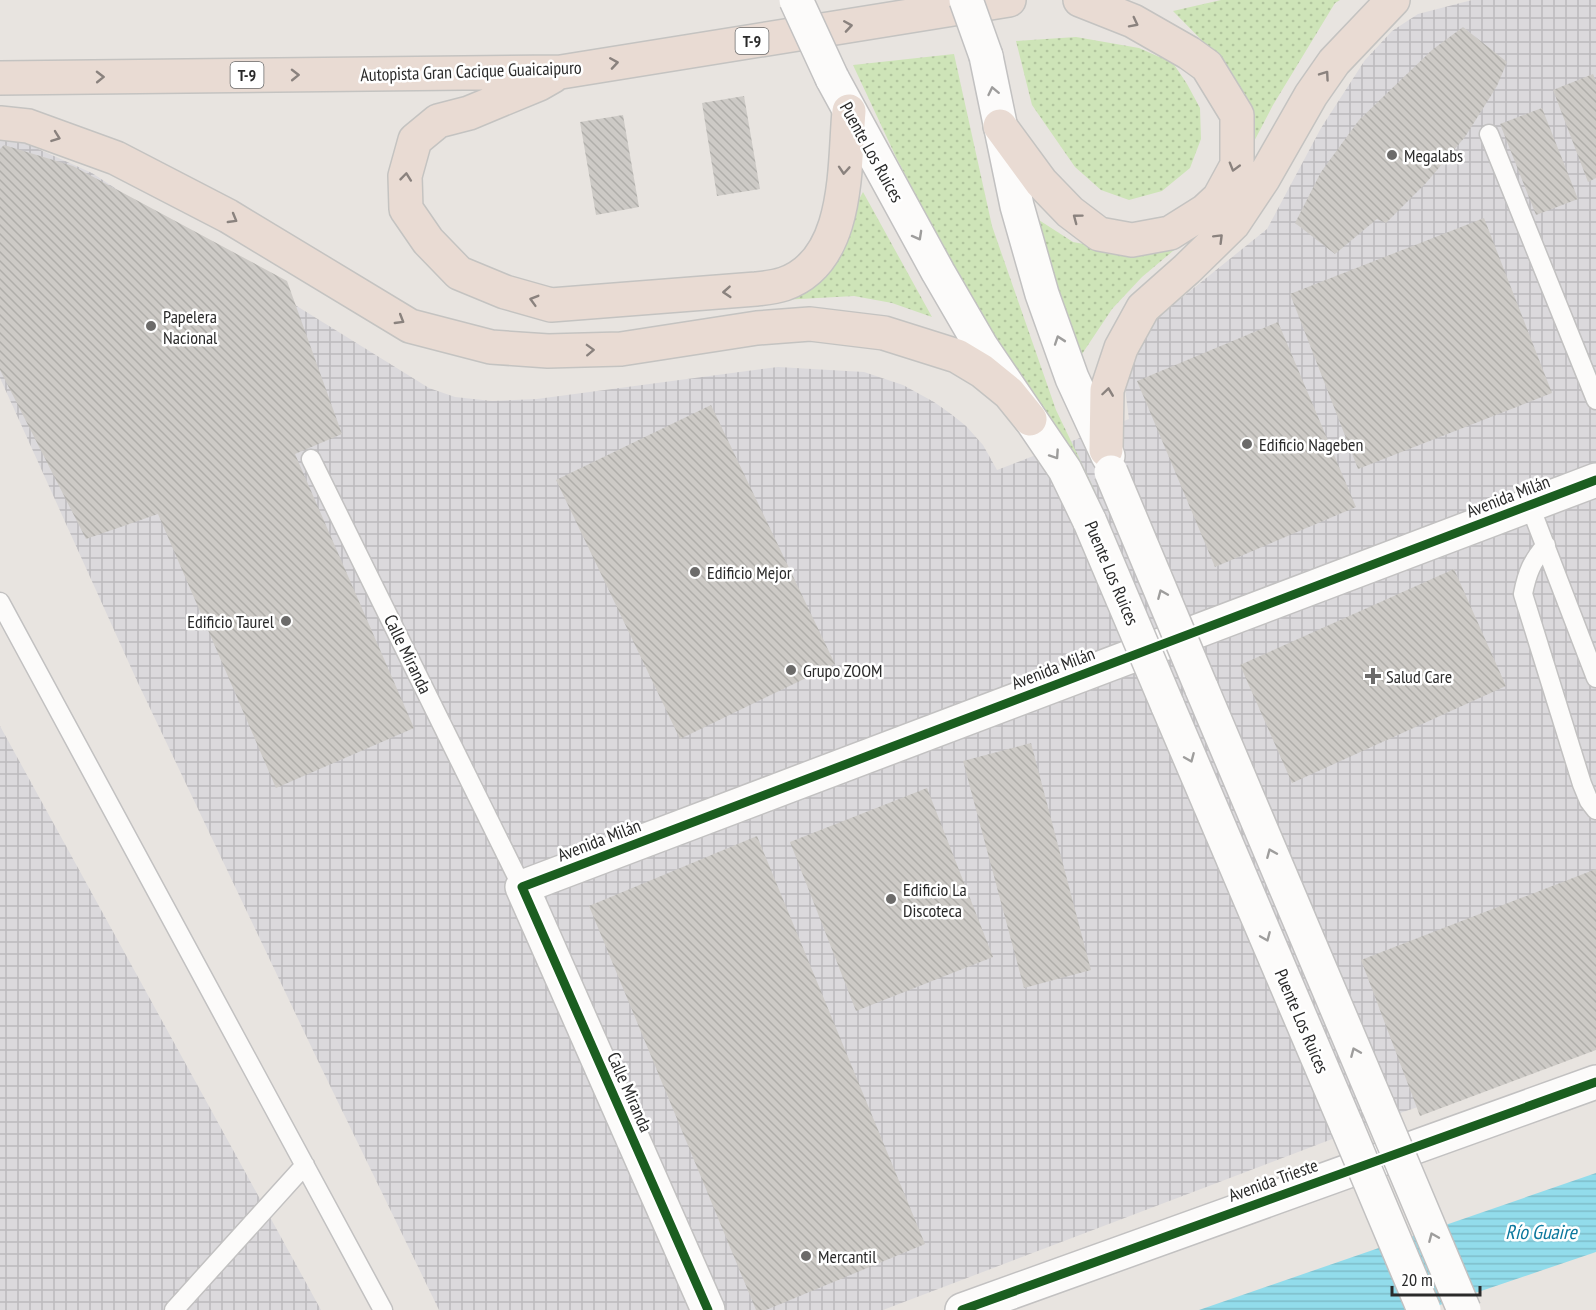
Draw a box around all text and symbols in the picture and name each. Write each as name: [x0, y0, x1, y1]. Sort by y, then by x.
one-way arrow: [1127, 15, 1138, 27]
one-way arrow: [844, 20, 853, 32]
road number: T-9: [736, 28, 768, 54]
street label: Autopista Gran Cacique Guaicaipuro: [360, 56, 582, 86]
one-way arrow: [610, 58, 619, 70]
road number: T-9: [230, 62, 264, 88]
one-way arrow: [291, 69, 300, 81]
one-way arrow: [96, 71, 105, 83]
one-way arrow: [1318, 71, 1329, 82]
one-way arrow: [987, 86, 1000, 96]
street label: Puente Los Ruices: [835, 98, 909, 206]
one-way arrow: [51, 129, 61, 142]
place label: Megalabs: [1404, 144, 1463, 167]
marker: Megalabs: [1385, 148, 1399, 162]
one-way arrow: [1229, 161, 1241, 171]
one-way arrow: [838, 165, 851, 174]
one-way arrow: [400, 172, 412, 182]
one-way arrow: [227, 212, 237, 223]
one-way arrow: [1073, 214, 1084, 225]
one-way arrow: [911, 230, 922, 240]
one-way arrow: [1212, 234, 1223, 244]
one-way arrow: [723, 285, 732, 298]
one-way arrow: [529, 295, 539, 308]
place label: Papelera Nacional: [163, 305, 218, 349]
one-way arrow: [394, 312, 404, 324]
marker: Papelera Nacional: [144, 319, 158, 333]
one-way arrow: [1053, 335, 1066, 346]
one-way arrow: [586, 343, 595, 356]
one-way arrow: [1102, 387, 1114, 397]
place label: Edificio Nageben: [1259, 433, 1363, 456]
marker: Edificio Nageben: [1240, 437, 1254, 451]
one-way arrow: [1048, 448, 1059, 459]
street label: Avenida Milán: [1463, 470, 1553, 522]
street label: Puente Los Ruices: [1080, 517, 1144, 629]
place label: Edificio Mejor: [707, 561, 792, 584]
marker: Edificio Mejor: [688, 565, 702, 579]
one-way arrow: [1157, 589, 1169, 600]
place label: Edificio Taurel: [187, 610, 275, 633]
street label: Calle Miranda: [379, 611, 437, 697]
marker: Edificio Taurel: [279, 614, 293, 628]
street label: Avenida Milán: [1008, 642, 1098, 694]
place label: Grupo ZOOM: [803, 659, 883, 682]
marker: Grupo ZOOM: [784, 663, 798, 677]
place label: Salud Care: [1386, 665, 1452, 688]
marker: Salud Care: [1364, 667, 1382, 685]
one-way arrow: [1183, 751, 1195, 762]
street label: Avenida Milán: [554, 814, 644, 866]
one-way arrow: [1266, 848, 1278, 859]
place label: Edificio La Discoteca: [903, 878, 967, 922]
marker: Edificio La Discoteca: [884, 892, 898, 906]
one-way arrow: [1259, 931, 1271, 942]
street label: Puente Los Ruices: [1270, 965, 1334, 1077]
one-way arrow: [1350, 1047, 1362, 1058]
street label: Calle Miranda: [602, 1048, 658, 1136]
street label: Avenida Trieste: [1225, 1153, 1321, 1207]
water label: Río Guaire: [1505, 1219, 1578, 1245]
one-way arrow: [1428, 1232, 1440, 1243]
place label: Mercantil: [818, 1245, 877, 1268]
marker: Mercantil: [799, 1249, 813, 1263]
scale bar: [1392, 1259, 1480, 1297]
text: 20 m: [1401, 1268, 1433, 1291]

